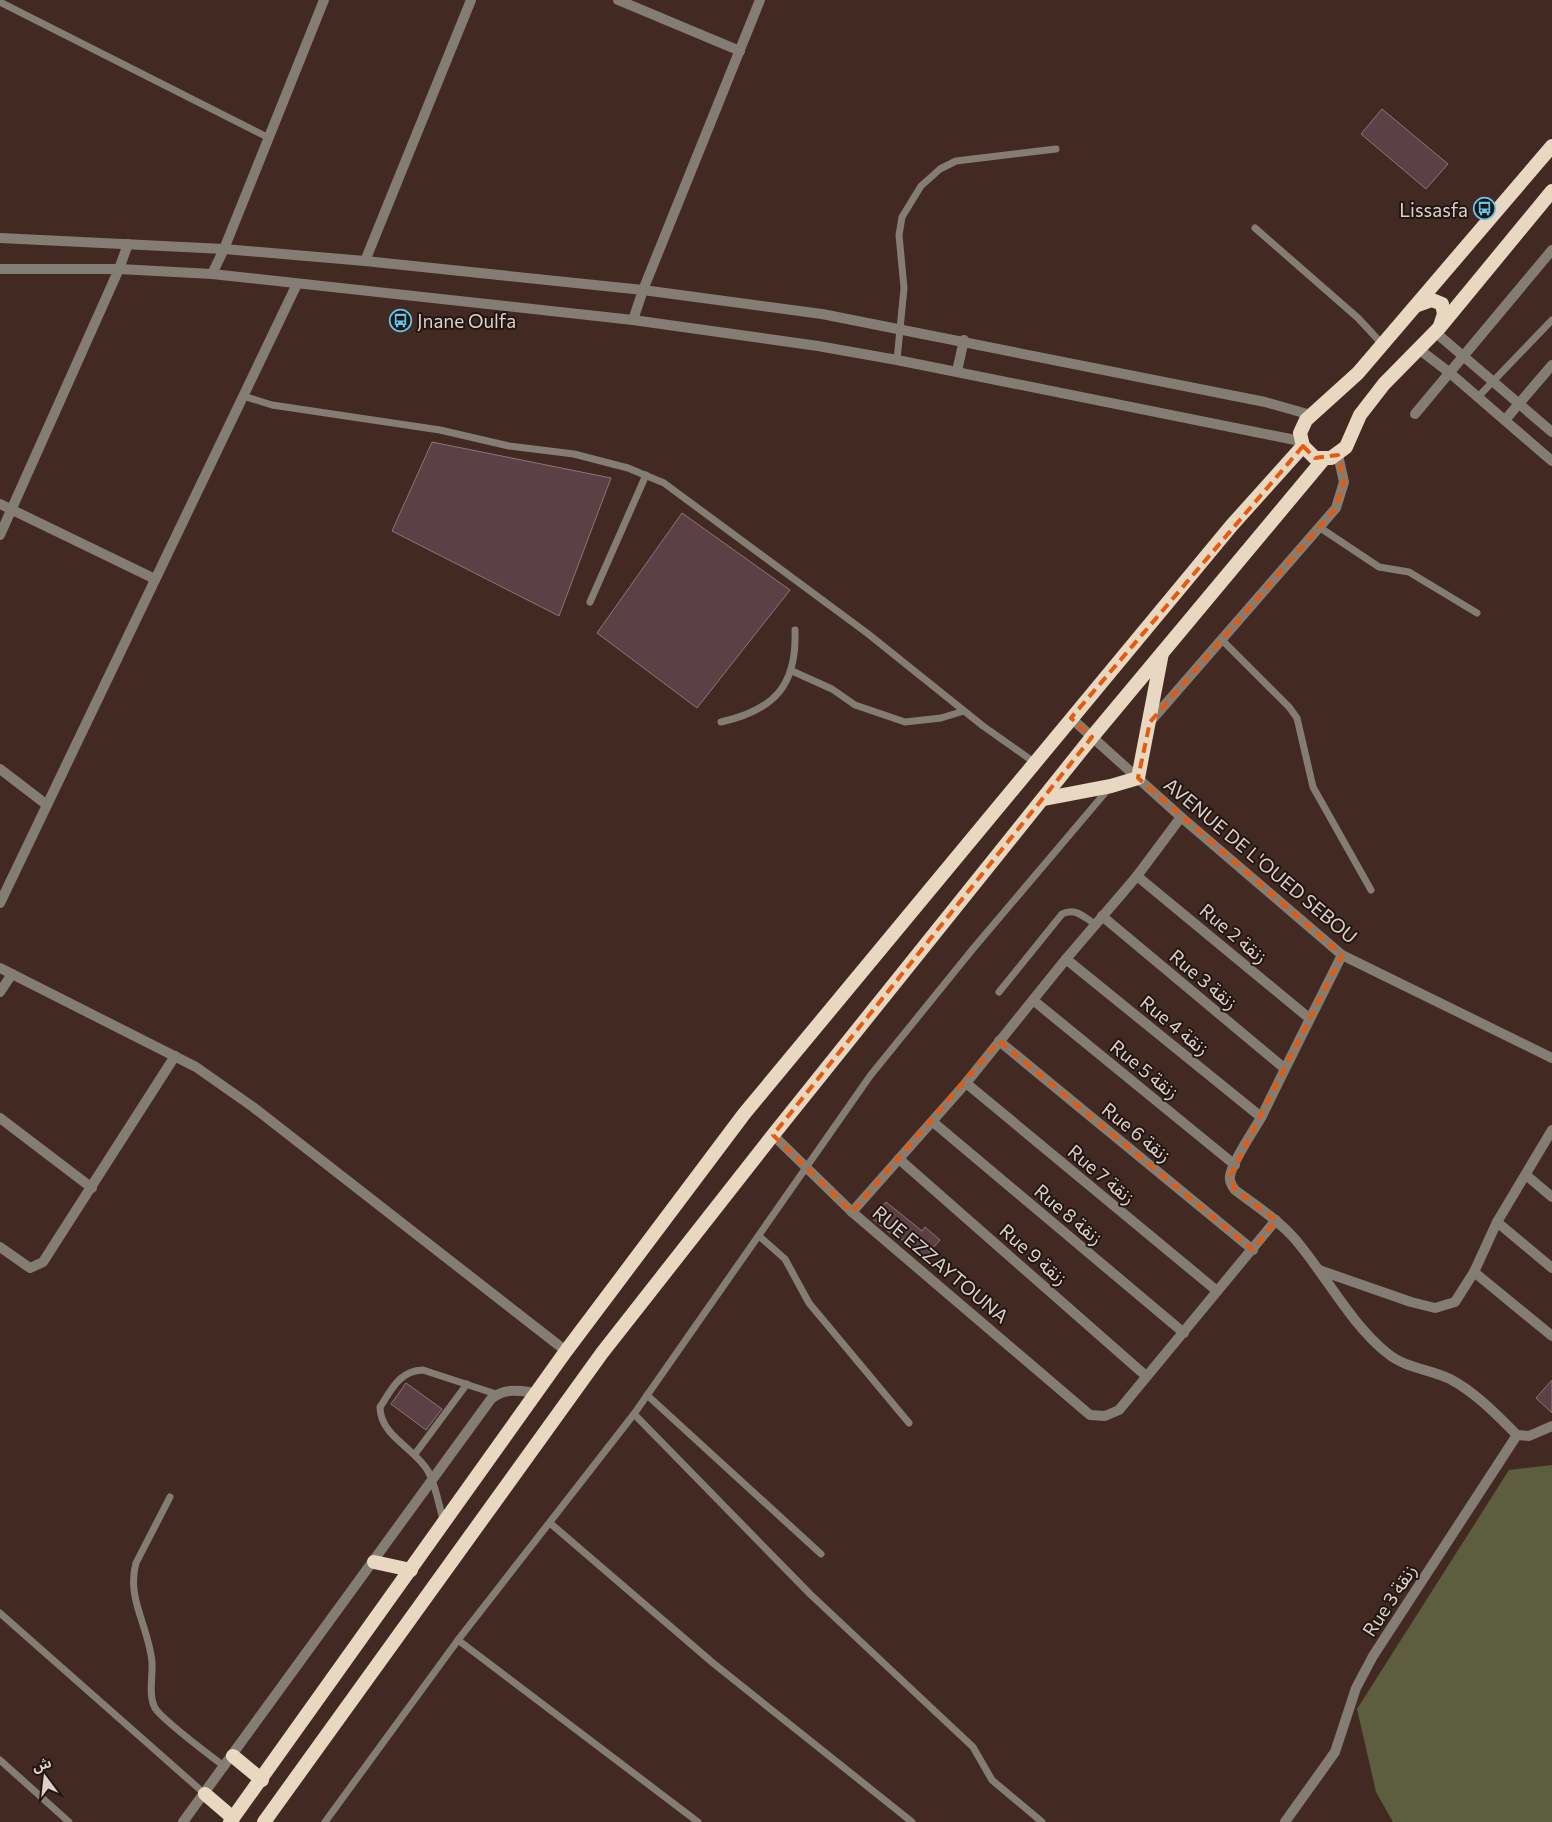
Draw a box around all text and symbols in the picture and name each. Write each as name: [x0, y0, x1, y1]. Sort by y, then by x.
bus stop icon: Lissasfa: [1472, 197, 1496, 221]
place label: Lissasfa: [1399, 198, 1468, 221]
bus stop icon: Jnane Oulfa: [389, 308, 413, 332]
place label: Jnane Oulfa: [417, 309, 516, 332]
street label: AVENUE DE L'OUED SEBOU: [1160, 772, 1362, 948]
street label: Rue 2 زنقة: [1195, 898, 1273, 969]
street label: Rue 3 زنقة: [1165, 944, 1243, 1015]
street label: Rue 4 زنقة: [1135, 990, 1214, 1061]
street label: Rue 5 زنقة: [1105, 1034, 1184, 1104]
street label: Rue 6 زنقة: [1097, 1097, 1176, 1168]
street label: Rue 7 زنقة: [1063, 1139, 1140, 1210]
street label: Rue 8 زنقة: [1029, 1179, 1108, 1250]
street label: RUE EZZAYTOUNA: [868, 1200, 1014, 1328]
street label: Rue 9 زنقة: [995, 1218, 1073, 1290]
street label: Rue 3 زنقة: [1357, 1560, 1422, 1641]
north arrow: [20, 1752, 70, 1802]
text: ش: [30, 1753, 53, 1775]

